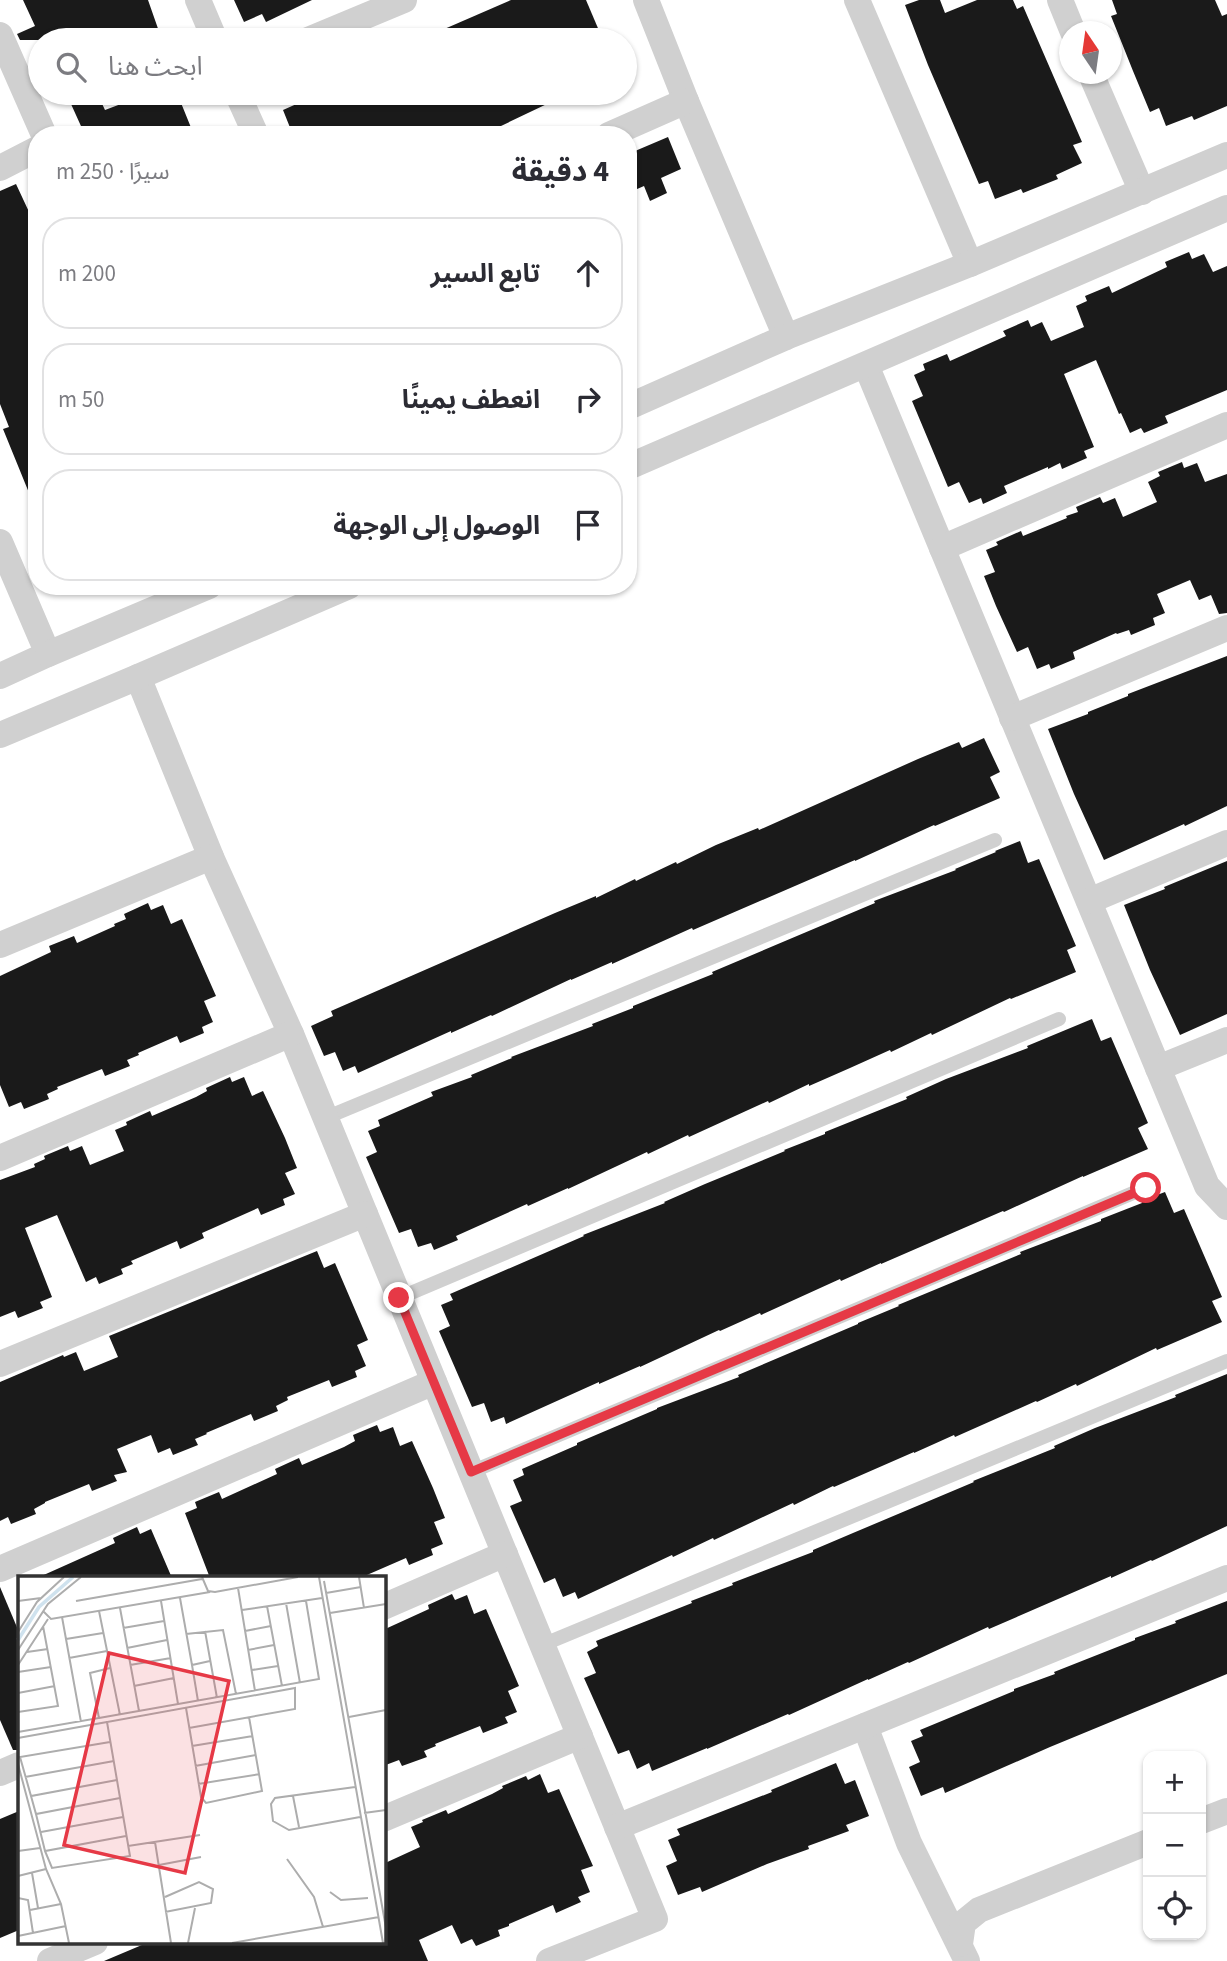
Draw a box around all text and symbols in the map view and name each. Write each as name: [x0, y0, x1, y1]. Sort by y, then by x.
north arrow: [1059, 21, 1122, 84]
search box: [28, 28, 637, 105]
icon: search: [52, 48, 90, 86]
text: ابحث هنا: [108, 48, 203, 85]
text: 4 دقيقة: [512, 150, 609, 193]
text: سيرًا · 250 m: [56, 155, 170, 188]
icon: ahead: [569, 254, 607, 292]
text: تابع السير: [430, 255, 540, 292]
text: 200 m: [58, 257, 116, 290]
icon: right: [569, 380, 607, 418]
text: انعطف يمينًا: [402, 381, 540, 418]
text: 50 m: [58, 383, 105, 416]
icon: arrive: [569, 506, 607, 544]
text: الوصول إلى الوجهة: [333, 507, 540, 544]
route start: [1130, 1172, 1161, 1203]
route end: [383, 1282, 414, 1313]
inset map: [18, 1576, 385, 1944]
map controls: [1143, 1751, 1206, 1940]
button: +: [1143, 1751, 1206, 1814]
button: −: [1143, 1814, 1206, 1877]
button: locate: [1143, 1877, 1206, 1940]

